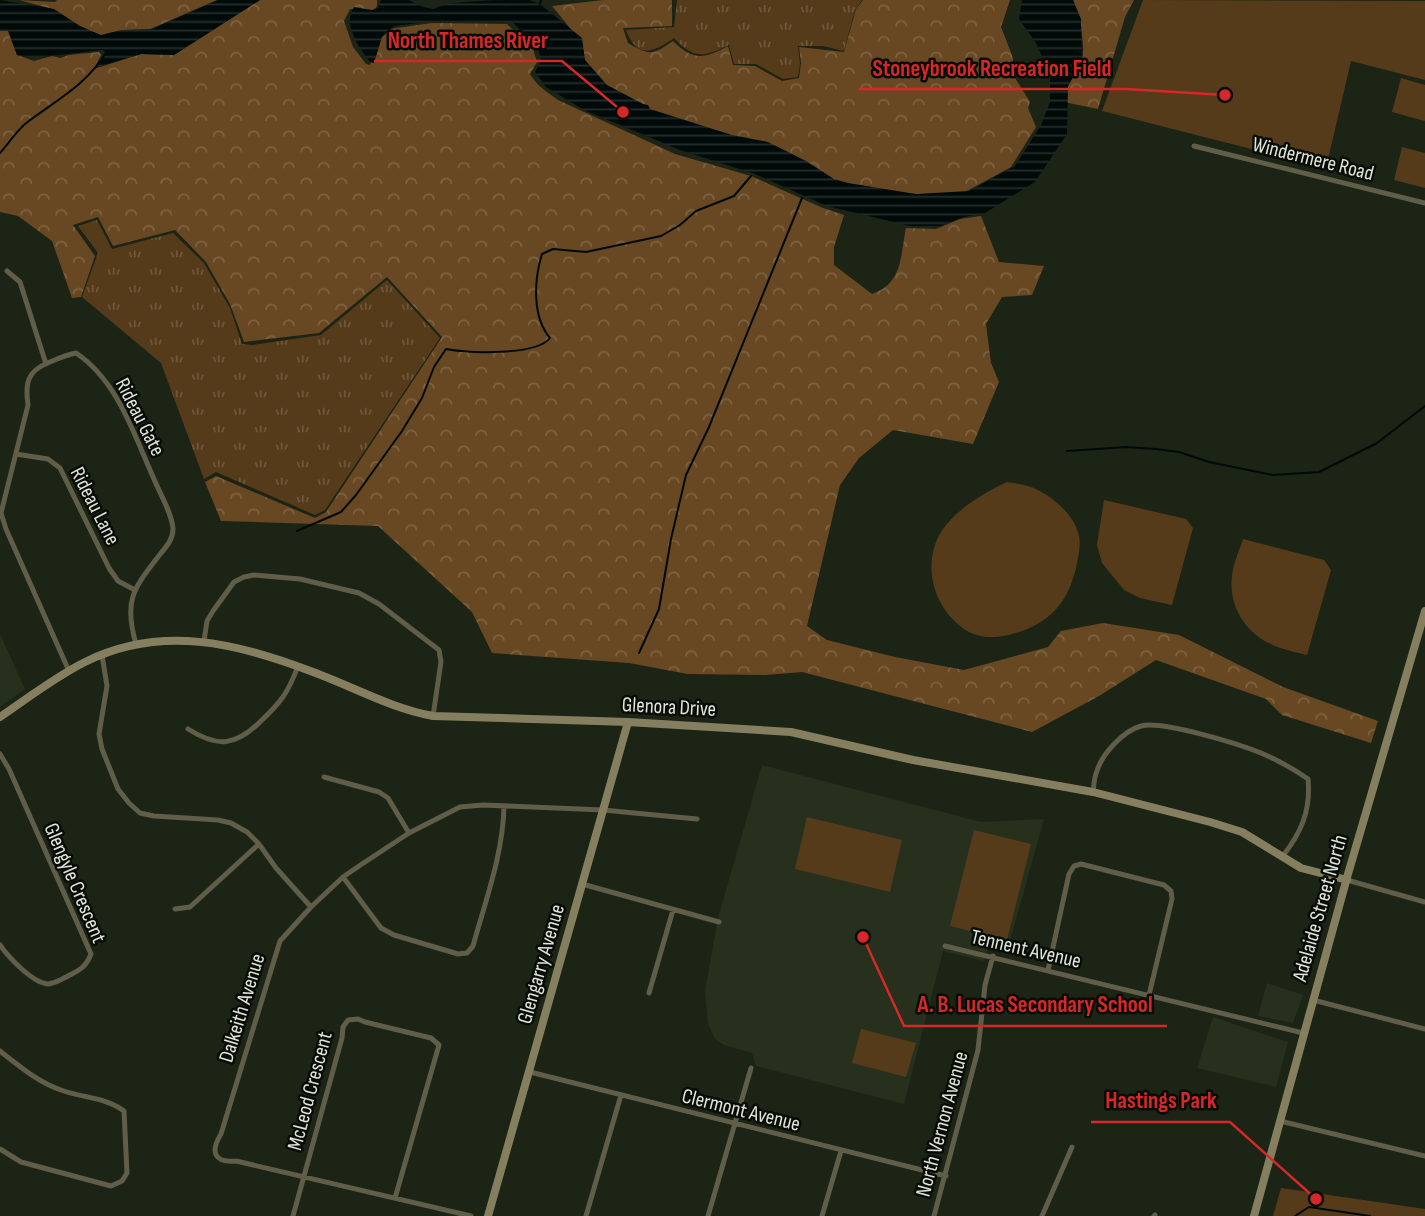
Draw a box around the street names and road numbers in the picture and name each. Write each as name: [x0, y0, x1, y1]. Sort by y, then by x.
street label: Windermere Road: [1250, 132, 1376, 186]
street label: Rideau Gate: [110, 374, 170, 460]
street label: Rideau Lane: [65, 463, 125, 549]
street label: Glenora Drive: [621, 692, 717, 722]
street label: Glengyle Crescent: [39, 819, 111, 947]
street label: Adelaide Street North: [1287, 832, 1353, 985]
street label: Glengarry Avenue: [512, 901, 570, 1027]
street label: Tennent Avenue: [969, 924, 1083, 974]
street label: Dalkeith Avenue: [214, 951, 270, 1065]
street label: McLeod Crescent: [282, 1029, 338, 1153]
street label: North Vernon Avenue: [911, 1049, 973, 1199]
street label: Clermont Avenue: [679, 1083, 803, 1137]

